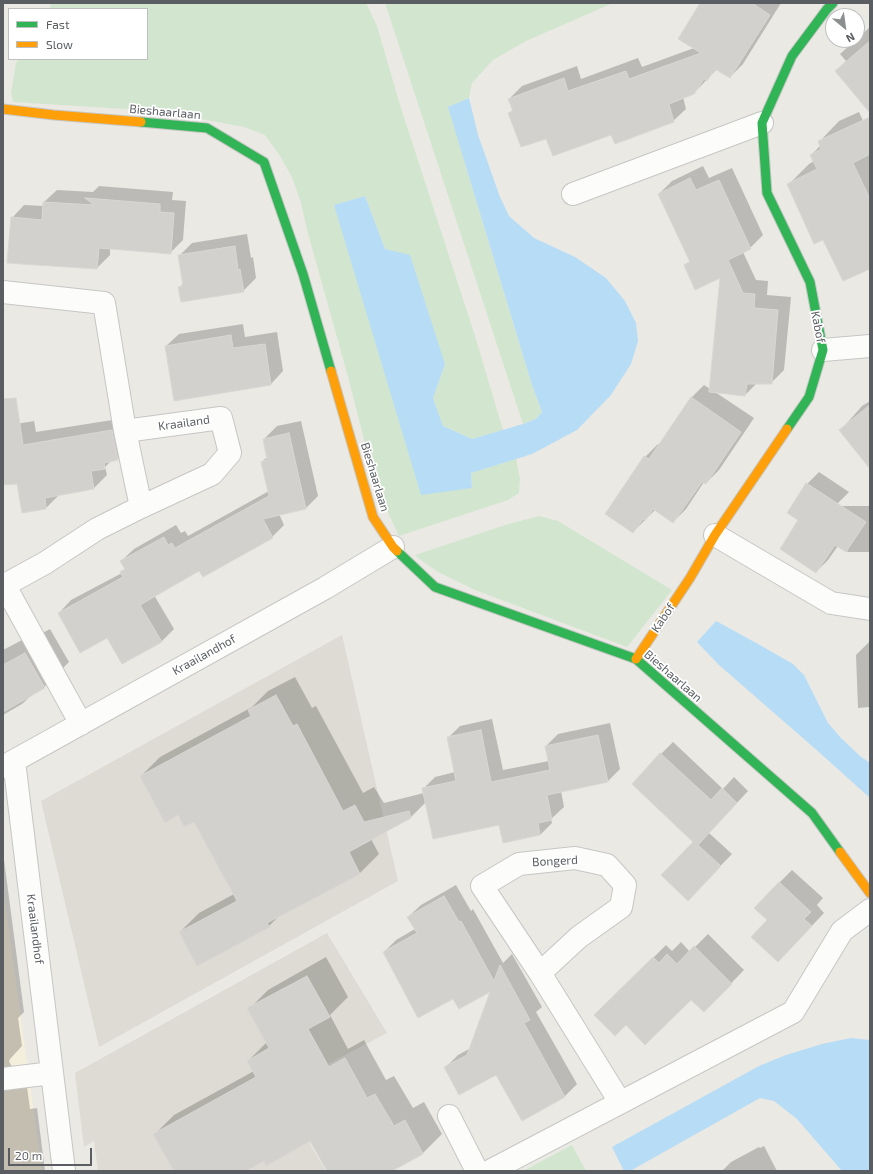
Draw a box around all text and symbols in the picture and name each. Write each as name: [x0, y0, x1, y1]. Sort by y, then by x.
legend: [8, 8, 148, 60]
north arrow: [825, 8, 865, 48]
text: Fast: [46, 17, 69, 31]
text: N: [844, 30, 857, 46]
text: Slow: [46, 37, 73, 51]
street label: Bieshaarlaan: [129, 102, 201, 122]
street label: Kabof: [808, 310, 828, 344]
street label: Kraailand: [157, 412, 211, 434]
street label: Bieshaarlaan: [358, 441, 392, 513]
street label: Kabof: [648, 601, 678, 635]
street label: Kraailandhof: [170, 632, 238, 678]
street label: Bieshaarlaan: [641, 647, 705, 705]
street label: Bongerd: [532, 853, 578, 869]
street label: Kraailandhof: [24, 893, 46, 965]
scale bar: [10, 1140, 94, 1166]
text: 20 m: [15, 1148, 42, 1162]

